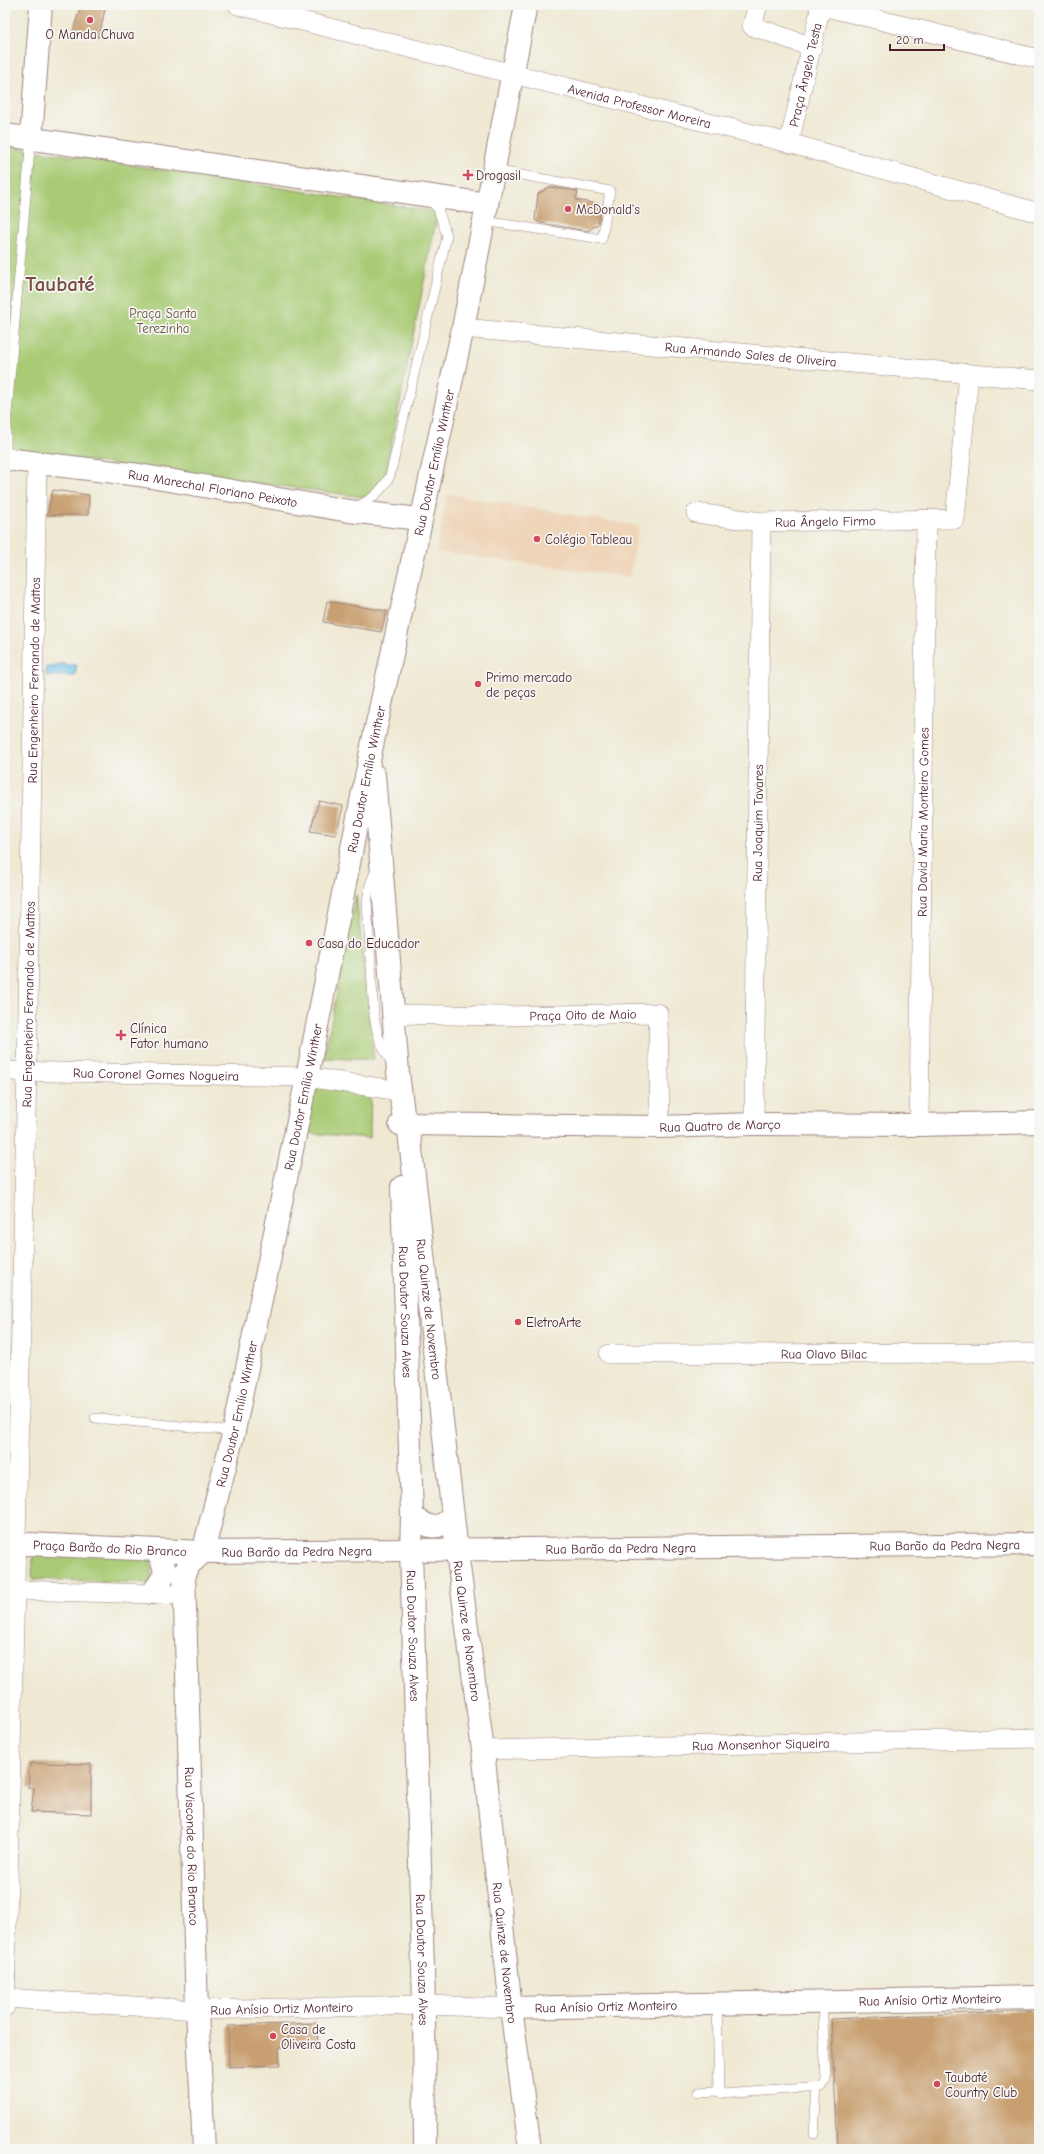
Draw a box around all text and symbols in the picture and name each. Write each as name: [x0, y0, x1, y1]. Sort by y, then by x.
marker: O Manda Chuva: [85, 15, 95, 25]
street label: Praça Ângelo Testa: [786, 21, 824, 128]
scale bar: [890, 26, 944, 52]
place label: O Manda Chuva: [46, 27, 134, 42]
text: 20 m: [896, 33, 924, 47]
street label: Avenida Professor Moreira: [566, 80, 713, 131]
place label: Drogasil: [476, 168, 521, 183]
marker: Drogasil: [463, 170, 473, 180]
place label: McDonald's: [576, 202, 640, 217]
marker: McDonald's: [563, 204, 573, 214]
district label: Taubaté: [25, 272, 95, 296]
park label: Praça Santa Terezinha: [129, 306, 197, 336]
street label: Rua Armando Sales de Oliveira: [664, 339, 837, 369]
street label: Rua Doutor Emílio Winther: [411, 387, 457, 537]
street label: Rua Marechal Floriano Peixoto: [128, 466, 299, 510]
street label: Rua Ângelo Firmo: [775, 513, 876, 529]
place label: Colégio Tableau: [545, 532, 632, 547]
marker: Colégio Tableau: [532, 534, 542, 544]
street label: Rua Engenheiro Fernando de Mattos: [24, 577, 43, 783]
place label: Primo mercado de peças: [486, 670, 572, 700]
marker: Primo mercado de peças: [473, 679, 483, 689]
street label: Rua Doutor Emílio Winther: [344, 704, 388, 854]
street label: Rua David Maria Monteiro Gomes: [914, 727, 931, 917]
street label: Rua Joaquim Tavares: [749, 764, 766, 882]
street label: Rua Engenheiro Fernando de Mattos: [19, 901, 37, 1107]
place label: Casa do Educador: [317, 936, 420, 951]
marker: Casa do Educador: [304, 938, 314, 948]
street label: Praça Oito de Maio: [529, 1006, 637, 1023]
place label: Clínica Fator humano: [130, 1021, 208, 1051]
street label: Rua Doutor Emílio Winther: [280, 1021, 325, 1172]
marker: Clínica Fator humano: [115, 1029, 127, 1041]
street label: Rua Coronel Gomes Nogueira: [73, 1065, 239, 1083]
street label: Rua Quatro de Março: [659, 1116, 781, 1135]
street label: Rua Quinze de Novembro: [414, 1238, 445, 1381]
street label: Rua Doutor Souza Alves: [396, 1246, 415, 1378]
place label: EletroArte: [526, 1315, 582, 1330]
marker: EletroArte: [513, 1317, 523, 1327]
street label: Rua Doutor Emílio Winther: [212, 1339, 260, 1489]
street label: Rua Olavo Bilac: [781, 1346, 867, 1361]
street label: Praça Barão do Rio Branco: [33, 1537, 187, 1559]
street label: Rua Barão da Pedra Negra: [869, 1537, 1020, 1553]
street label: Rua Barão da Pedra Negra: [545, 1540, 696, 1556]
street label: Rua Barão da Pedra Negra: [221, 1543, 372, 1559]
street label: Rua Quinze de Novembro: [451, 1560, 484, 1703]
street label: Rua Doutor Souza Alves: [404, 1570, 423, 1702]
street label: Rua Monsenhor Siqueira: [692, 1735, 830, 1753]
street label: Rua Visconde do Rio Branco: [182, 1767, 202, 1926]
street label: Rua Quinze de Novembro: [490, 1881, 521, 2025]
street label: Rua Doutor Souza Alves: [413, 1894, 432, 2026]
street label: Rua Anísio Ortiz Monteiro: [858, 1990, 1001, 2008]
street label: Rua Anísio Ortiz Monteiro: [535, 1997, 678, 2015]
street label: Rua Anísio Ortiz Monteiro: [210, 1999, 353, 2017]
place label: Casa de Oliveira Costa: [281, 2022, 356, 2052]
marker: Casa de Oliveira Costa: [268, 2031, 278, 2041]
place label: Taubaté Country Club: [945, 2070, 1017, 2100]
marker: Taubaté Country Club: [932, 2079, 942, 2089]

